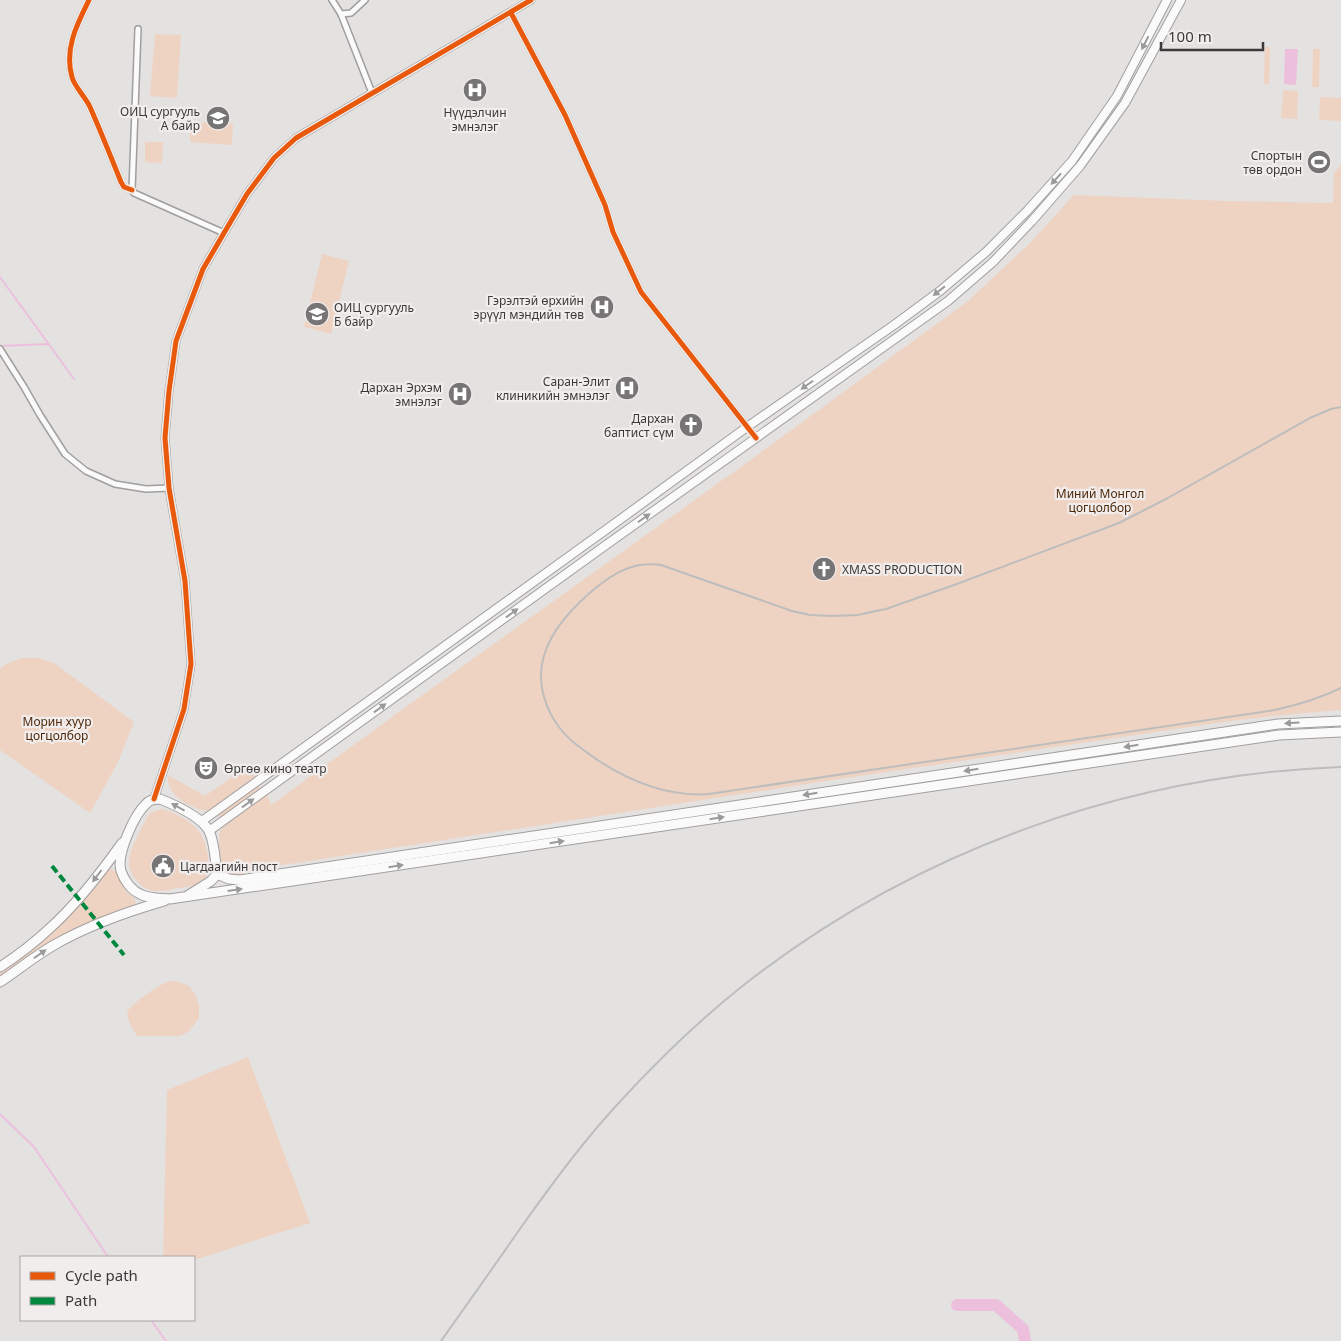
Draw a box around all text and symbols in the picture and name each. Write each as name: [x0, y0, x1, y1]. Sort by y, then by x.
scale bar: [1161, 20, 1264, 52]
text: 100 m: [1168, 26, 1212, 46]
one-way arrow: [1141, 36, 1149, 51]
hospital icon: Нүүдэлчин эмнэлэг: [462, 77, 488, 103]
place label: ОИЦ сургууль А байр: [120, 103, 200, 134]
place label: Нүүдэлчин эмнэлэг: [443, 104, 507, 135]
school or university icon: ОИЦ сургууль А байр: [205, 105, 231, 131]
place label: Спортын төв ордон: [1243, 147, 1302, 178]
sports icon: Спортын төв ордон: [1306, 149, 1332, 175]
one-way arrow: [1050, 172, 1062, 184]
one-way arrow: [933, 286, 946, 297]
place label: Гэрэлтэй өрхийн эрүүл мэндийн төв: [474, 292, 584, 323]
hospital icon: Гэрэлтэй өрхийн эрүүл мэндийн төв: [589, 294, 615, 320]
place label: ОИЦ сургууль Б байр: [334, 299, 414, 330]
school or university icon: ОИЦ сургууль Б байр: [304, 301, 330, 327]
place label: Саран-Элит клиникийн эмнэлэг: [496, 373, 610, 404]
hospital icon: Саран-Элит клиникийн эмнэлэг: [614, 375, 640, 401]
place label: Дархан Эрхэм эмнэлэг: [360, 379, 442, 410]
one-way arrow: [800, 380, 814, 390]
hospital icon: Дархан Эрхэм эмнэлэг: [447, 381, 473, 407]
place label: Дархан баптист сүм: [604, 410, 674, 441]
church icon: Дархан баптист сүм: [678, 412, 704, 438]
park label: Миний Монгол цогцолбор: [1056, 485, 1144, 516]
one-way arrow: [637, 513, 651, 523]
church icon: XMASS PRODUCTION: [811, 556, 837, 582]
place label: XMASS PRODUCTION: [842, 561, 962, 578]
one-way arrow: [505, 608, 519, 618]
one-way arrow: [373, 703, 387, 713]
park label: Морин хуур цогцолбор: [23, 713, 91, 744]
one-way arrow: [1284, 720, 1300, 728]
one-way arrow: [1123, 742, 1139, 750]
theatre icon: Өргөө кино театр: [193, 755, 219, 781]
place label: Өргөө кино театр: [224, 760, 327, 777]
one-way arrow: [962, 766, 978, 774]
one-way arrow: [802, 791, 818, 799]
one-way arrow: [242, 798, 255, 808]
one-way arrow: [170, 803, 185, 811]
one-way arrow: [710, 813, 726, 821]
one-way arrow: [549, 837, 565, 845]
public building icon: Цагдаагийн пост: [150, 853, 176, 879]
place label: Цагдаагийн пост: [180, 858, 278, 875]
one-way arrow: [388, 861, 404, 869]
one-way arrow: [92, 870, 103, 883]
one-way arrow: [228, 886, 244, 894]
one-way arrow: [33, 949, 47, 959]
legend: [20, 1256, 195, 1321]
text: Cycle path: [65, 1265, 138, 1285]
text: Path: [65, 1290, 97, 1310]

